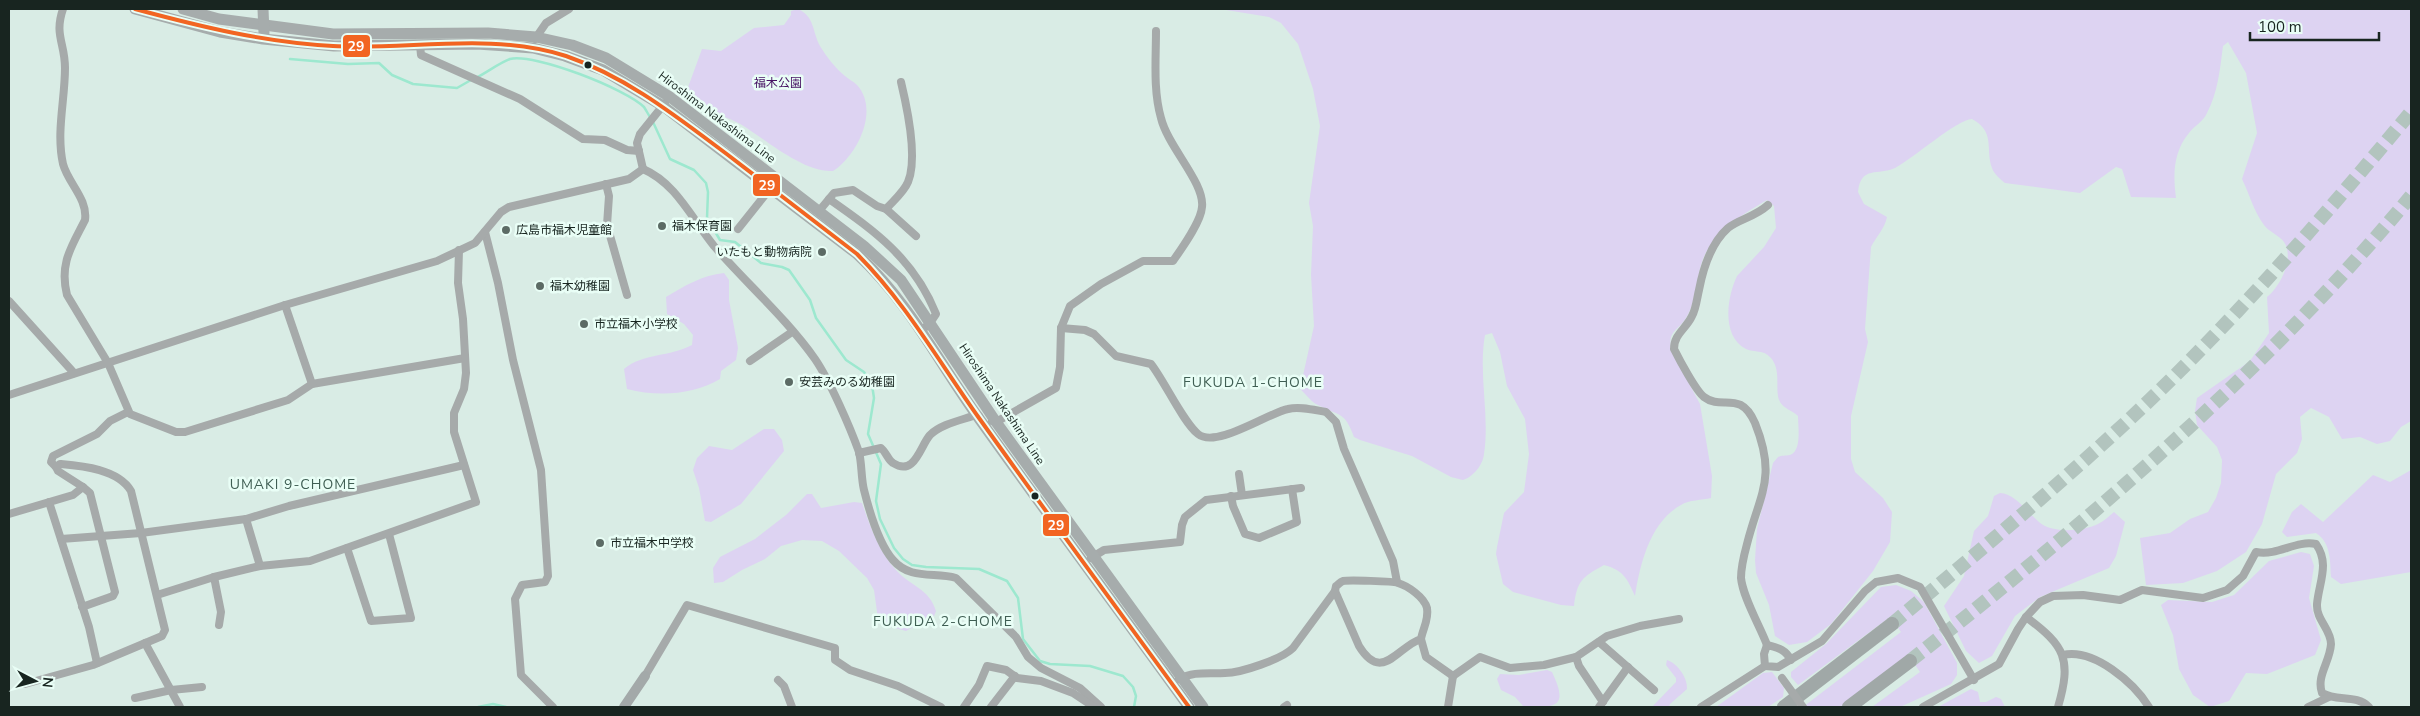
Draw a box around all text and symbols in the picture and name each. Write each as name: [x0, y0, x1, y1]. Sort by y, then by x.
scale bar: [2250, 10, 2379, 42]
text: 100 m: [2258, 17, 2302, 37]
line badge: 29: [342, 34, 371, 58]
text: 29: [348, 37, 364, 56]
unlabelled marker: [583, 60, 593, 70]
street label: Hiroshima Nakashima Line: [655, 68, 779, 166]
park label: 福木公園: [754, 75, 802, 91]
line badge: 29: [752, 173, 781, 197]
text: 29: [759, 176, 775, 195]
place label: 福木保育園: [672, 218, 732, 234]
marker: 福木保育園: [656, 220, 668, 232]
place label: 広島市福木児童館: [516, 222, 612, 238]
marker: 広島市福木児童館: [500, 224, 512, 236]
place label: いたもと動物病院: [716, 244, 812, 260]
marker: いたもと動物病院: [816, 246, 828, 258]
place label: 福木幼稚園: [550, 278, 610, 294]
marker: 福木幼稚園: [534, 280, 546, 292]
place label: 市立福木小学校: [594, 316, 678, 332]
marker: 市立福木小学校: [578, 318, 590, 330]
street label: Hiroshima Nakashima Line: [955, 340, 1049, 468]
district label: FUKUDA 1-CHOME: [1183, 373, 1323, 392]
place label: 安芸みのる幼稚園: [799, 374, 895, 390]
marker: 安芸みのる幼稚園: [783, 376, 795, 388]
district label: UMAKI 9-CHOME: [230, 475, 356, 494]
unlabelled marker: [1030, 491, 1040, 501]
line badge: 29: [1042, 513, 1070, 537]
text: 29: [1048, 516, 1064, 535]
place label: 市立福木中学校: [610, 535, 694, 551]
marker: 市立福木中学校: [594, 537, 606, 549]
district label: FUKUDA 2-CHOME: [873, 612, 1013, 631]
north arrow: [10, 656, 60, 706]
text: N: [37, 676, 57, 689]

